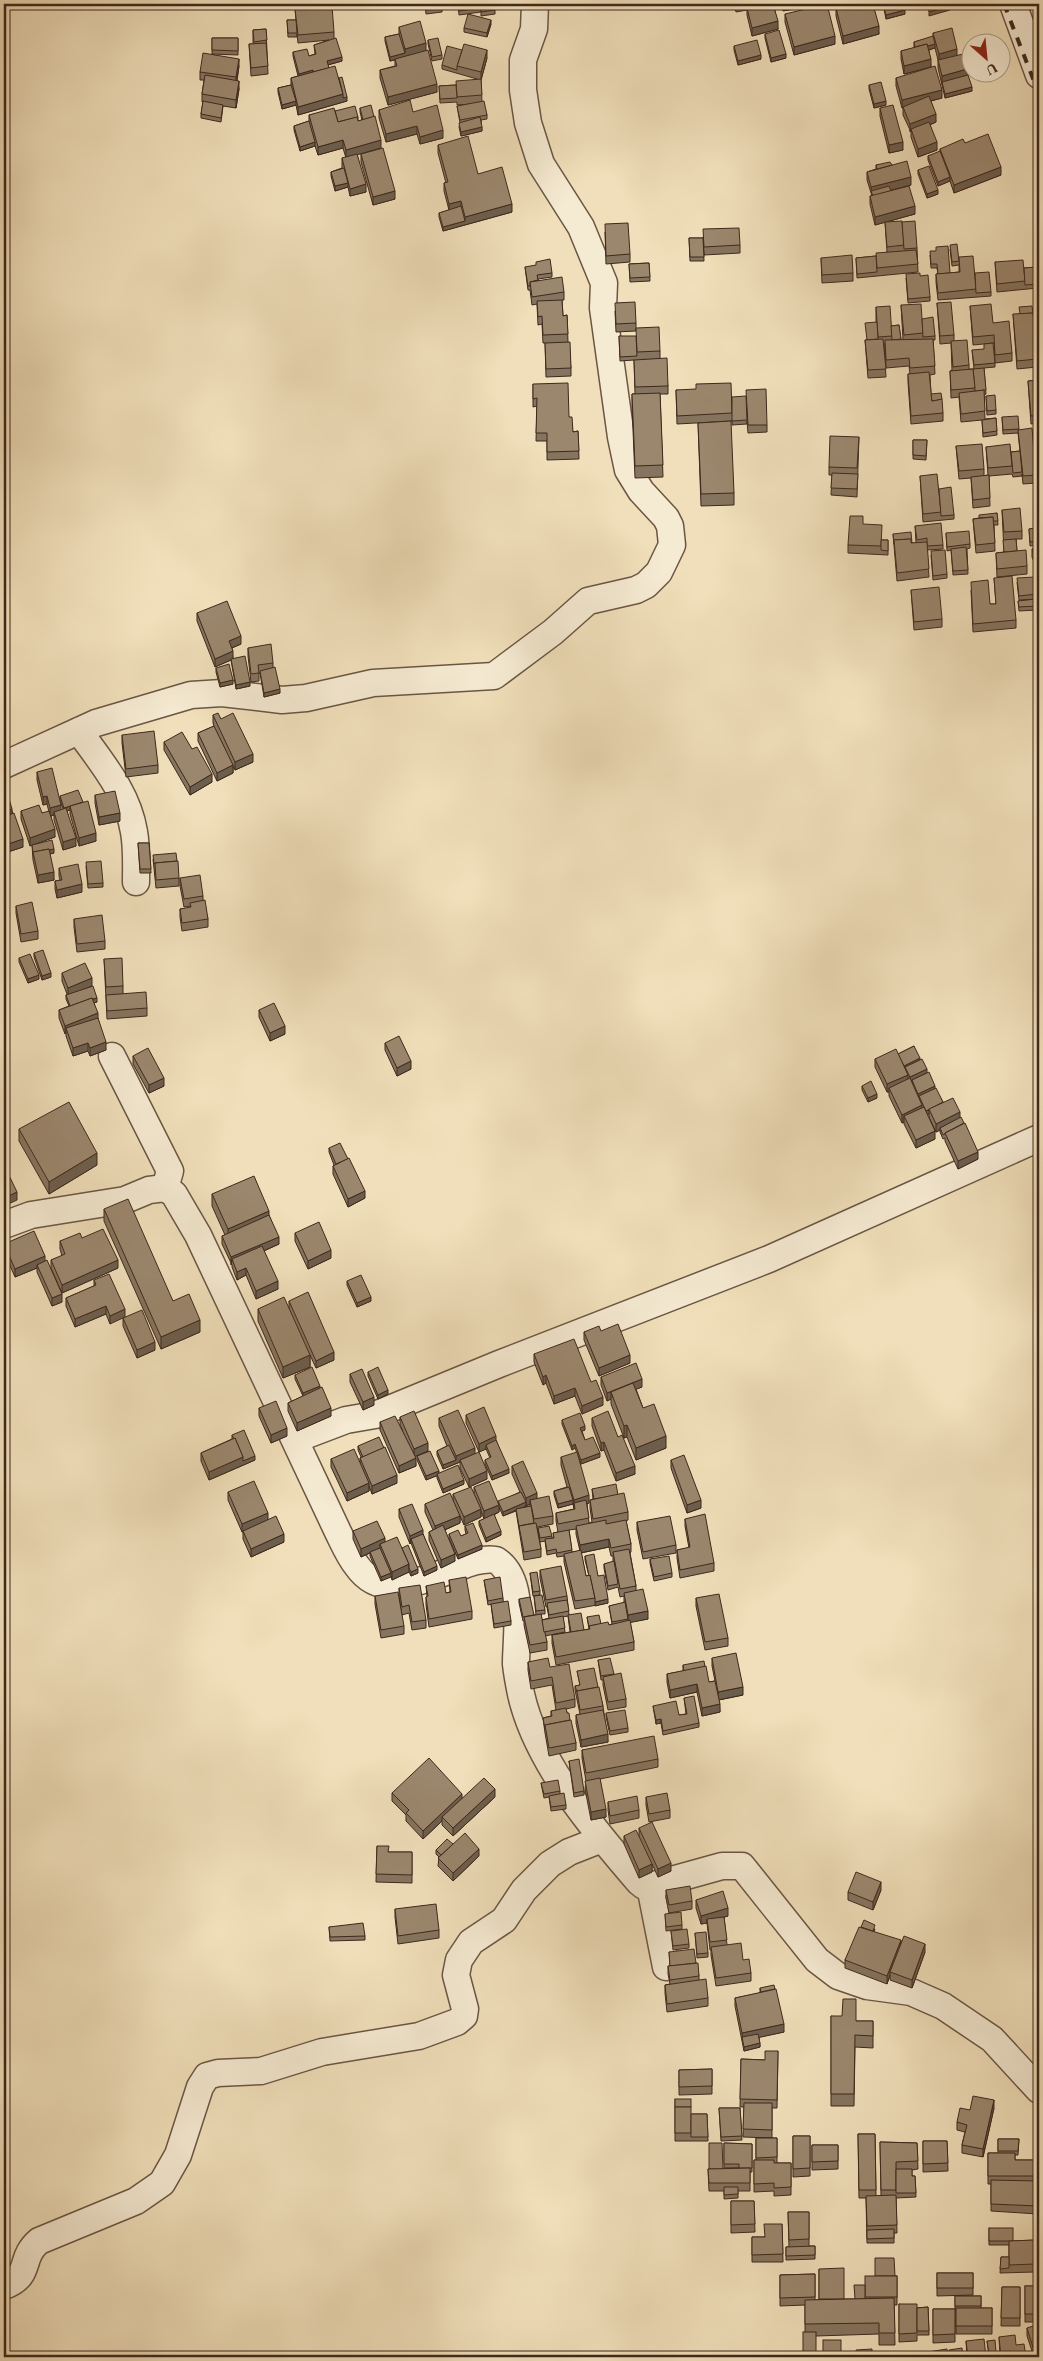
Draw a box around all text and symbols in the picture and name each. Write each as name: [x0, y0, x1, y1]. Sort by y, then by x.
north arrow: [960, 32, 1010, 82]
text: U: [983, 59, 1001, 80]

